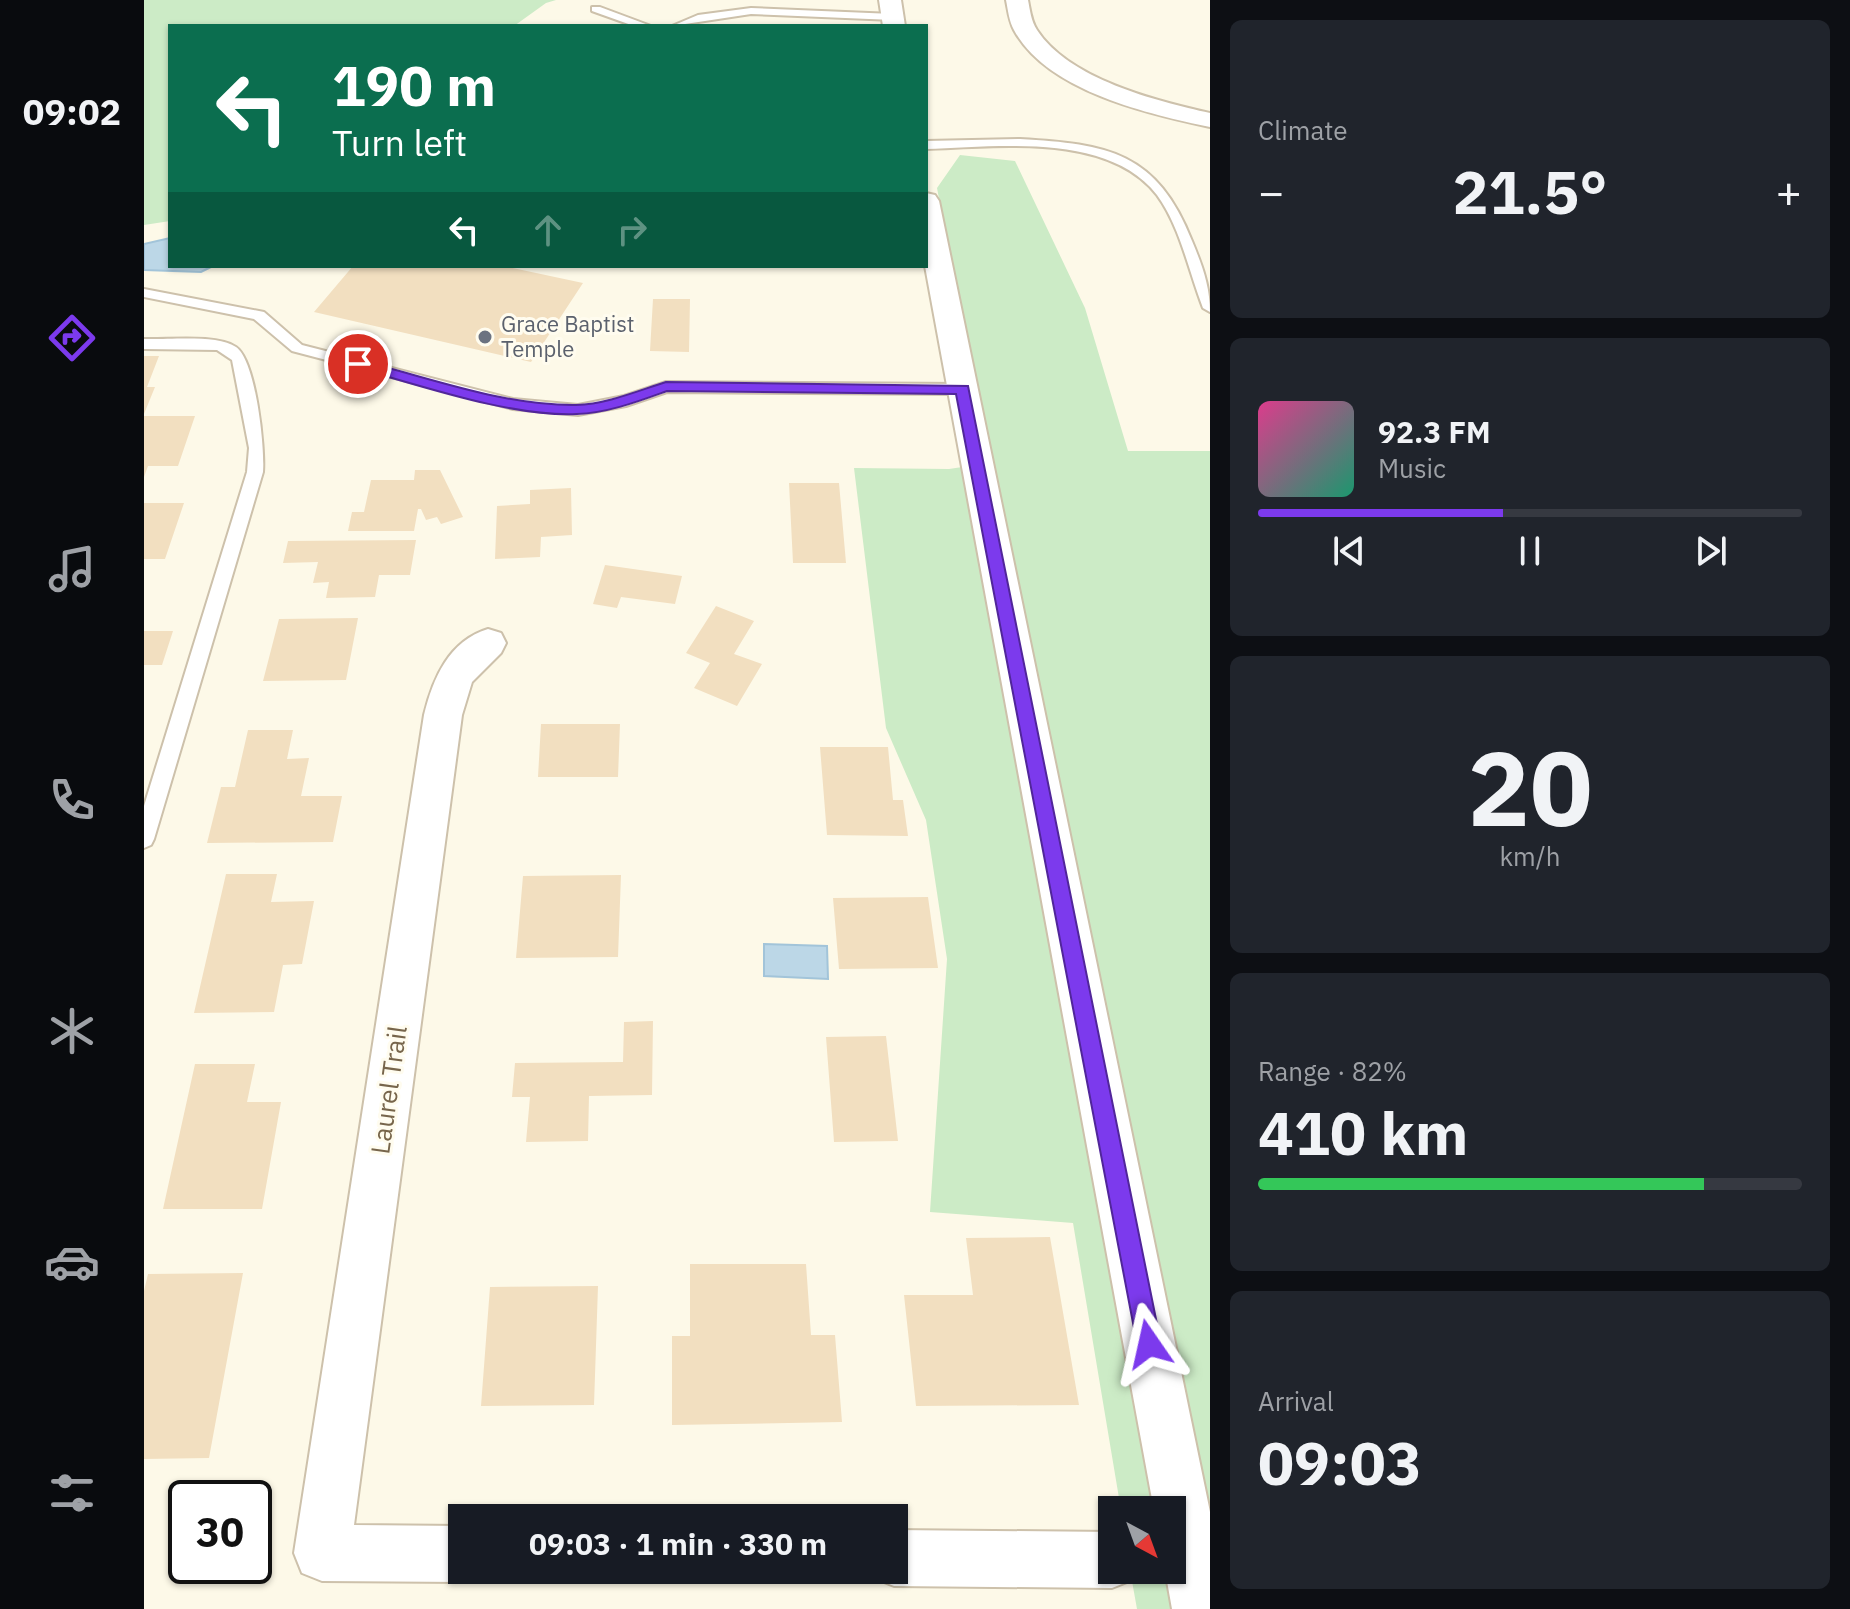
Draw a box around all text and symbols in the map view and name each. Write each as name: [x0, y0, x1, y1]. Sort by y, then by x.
text: 190 m: [332, 49, 496, 121]
icon: left: [200, 56, 304, 160]
text: 09:02: [23, 88, 121, 135]
text: Climate: [1258, 113, 1348, 147]
text: Turn left: [332, 119, 467, 166]
text: 21.5°: [1453, 152, 1607, 231]
text: −: [1258, 163, 1284, 220]
text: +: [1776, 163, 1802, 220]
icon: left: [442, 208, 486, 252]
icon: ahead: [526, 208, 570, 252]
icon: right: [610, 208, 654, 252]
place label: Grace Baptist Temple: [501, 309, 634, 363]
icon: directions: [44, 310, 100, 366]
marker: Grace Baptist Temple: [476, 328, 494, 346]
pin: [324, 330, 392, 398]
icon: arrive: [336, 342, 380, 386]
text: 92.3 FM: [1378, 412, 1491, 451]
text: Music: [1378, 451, 1446, 485]
icon: previous: [1327, 529, 1371, 573]
icon: pause: [1508, 529, 1552, 573]
icon: next: [1689, 529, 1733, 573]
icon: music: [44, 541, 100, 597]
text: 20: [1468, 719, 1592, 855]
icon: phone: [44, 772, 100, 828]
text: km/h: [1499, 839, 1561, 873]
icon: climate: [44, 1003, 100, 1059]
street label: Laurel Trail: [362, 1024, 414, 1156]
text: Range · 82%: [1258, 1054, 1407, 1088]
text: 410 km: [1258, 1093, 1468, 1172]
icon: car: [44, 1234, 100, 1290]
position arrow: [1107, 1302, 1191, 1386]
text: Arrival: [1258, 1384, 1334, 1418]
text: 09:03: [1258, 1423, 1422, 1502]
icon: filters: [44, 1465, 100, 1521]
speed limit sign: 30: [168, 1480, 272, 1584]
north arrow: [1098, 1496, 1186, 1584]
map controls: [1098, 1496, 1186, 1584]
text: 09:03 · 1 min · 330 m: [529, 1524, 827, 1563]

